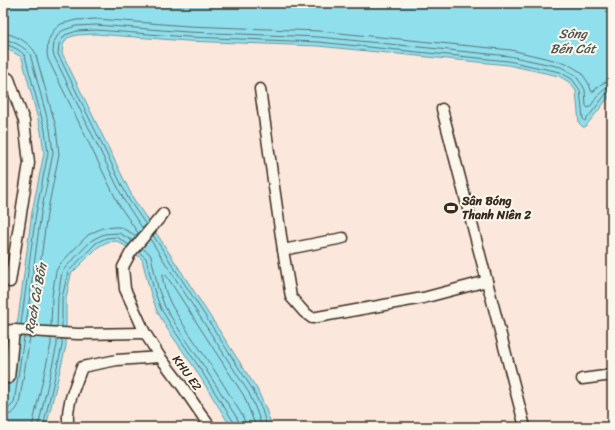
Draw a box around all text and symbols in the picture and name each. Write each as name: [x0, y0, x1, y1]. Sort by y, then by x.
water label: Sông Bến Cát: [550, 22, 597, 60]
place label: Sân Bóng Thanh Niên 2: [461, 190, 531, 226]
sports icon: Sân Bóng Thanh Niên 2: [443, 200, 459, 216]
water label: Rạch Cả Bốn: [17, 259, 54, 335]
street label: KHU E2: [166, 350, 208, 396]

